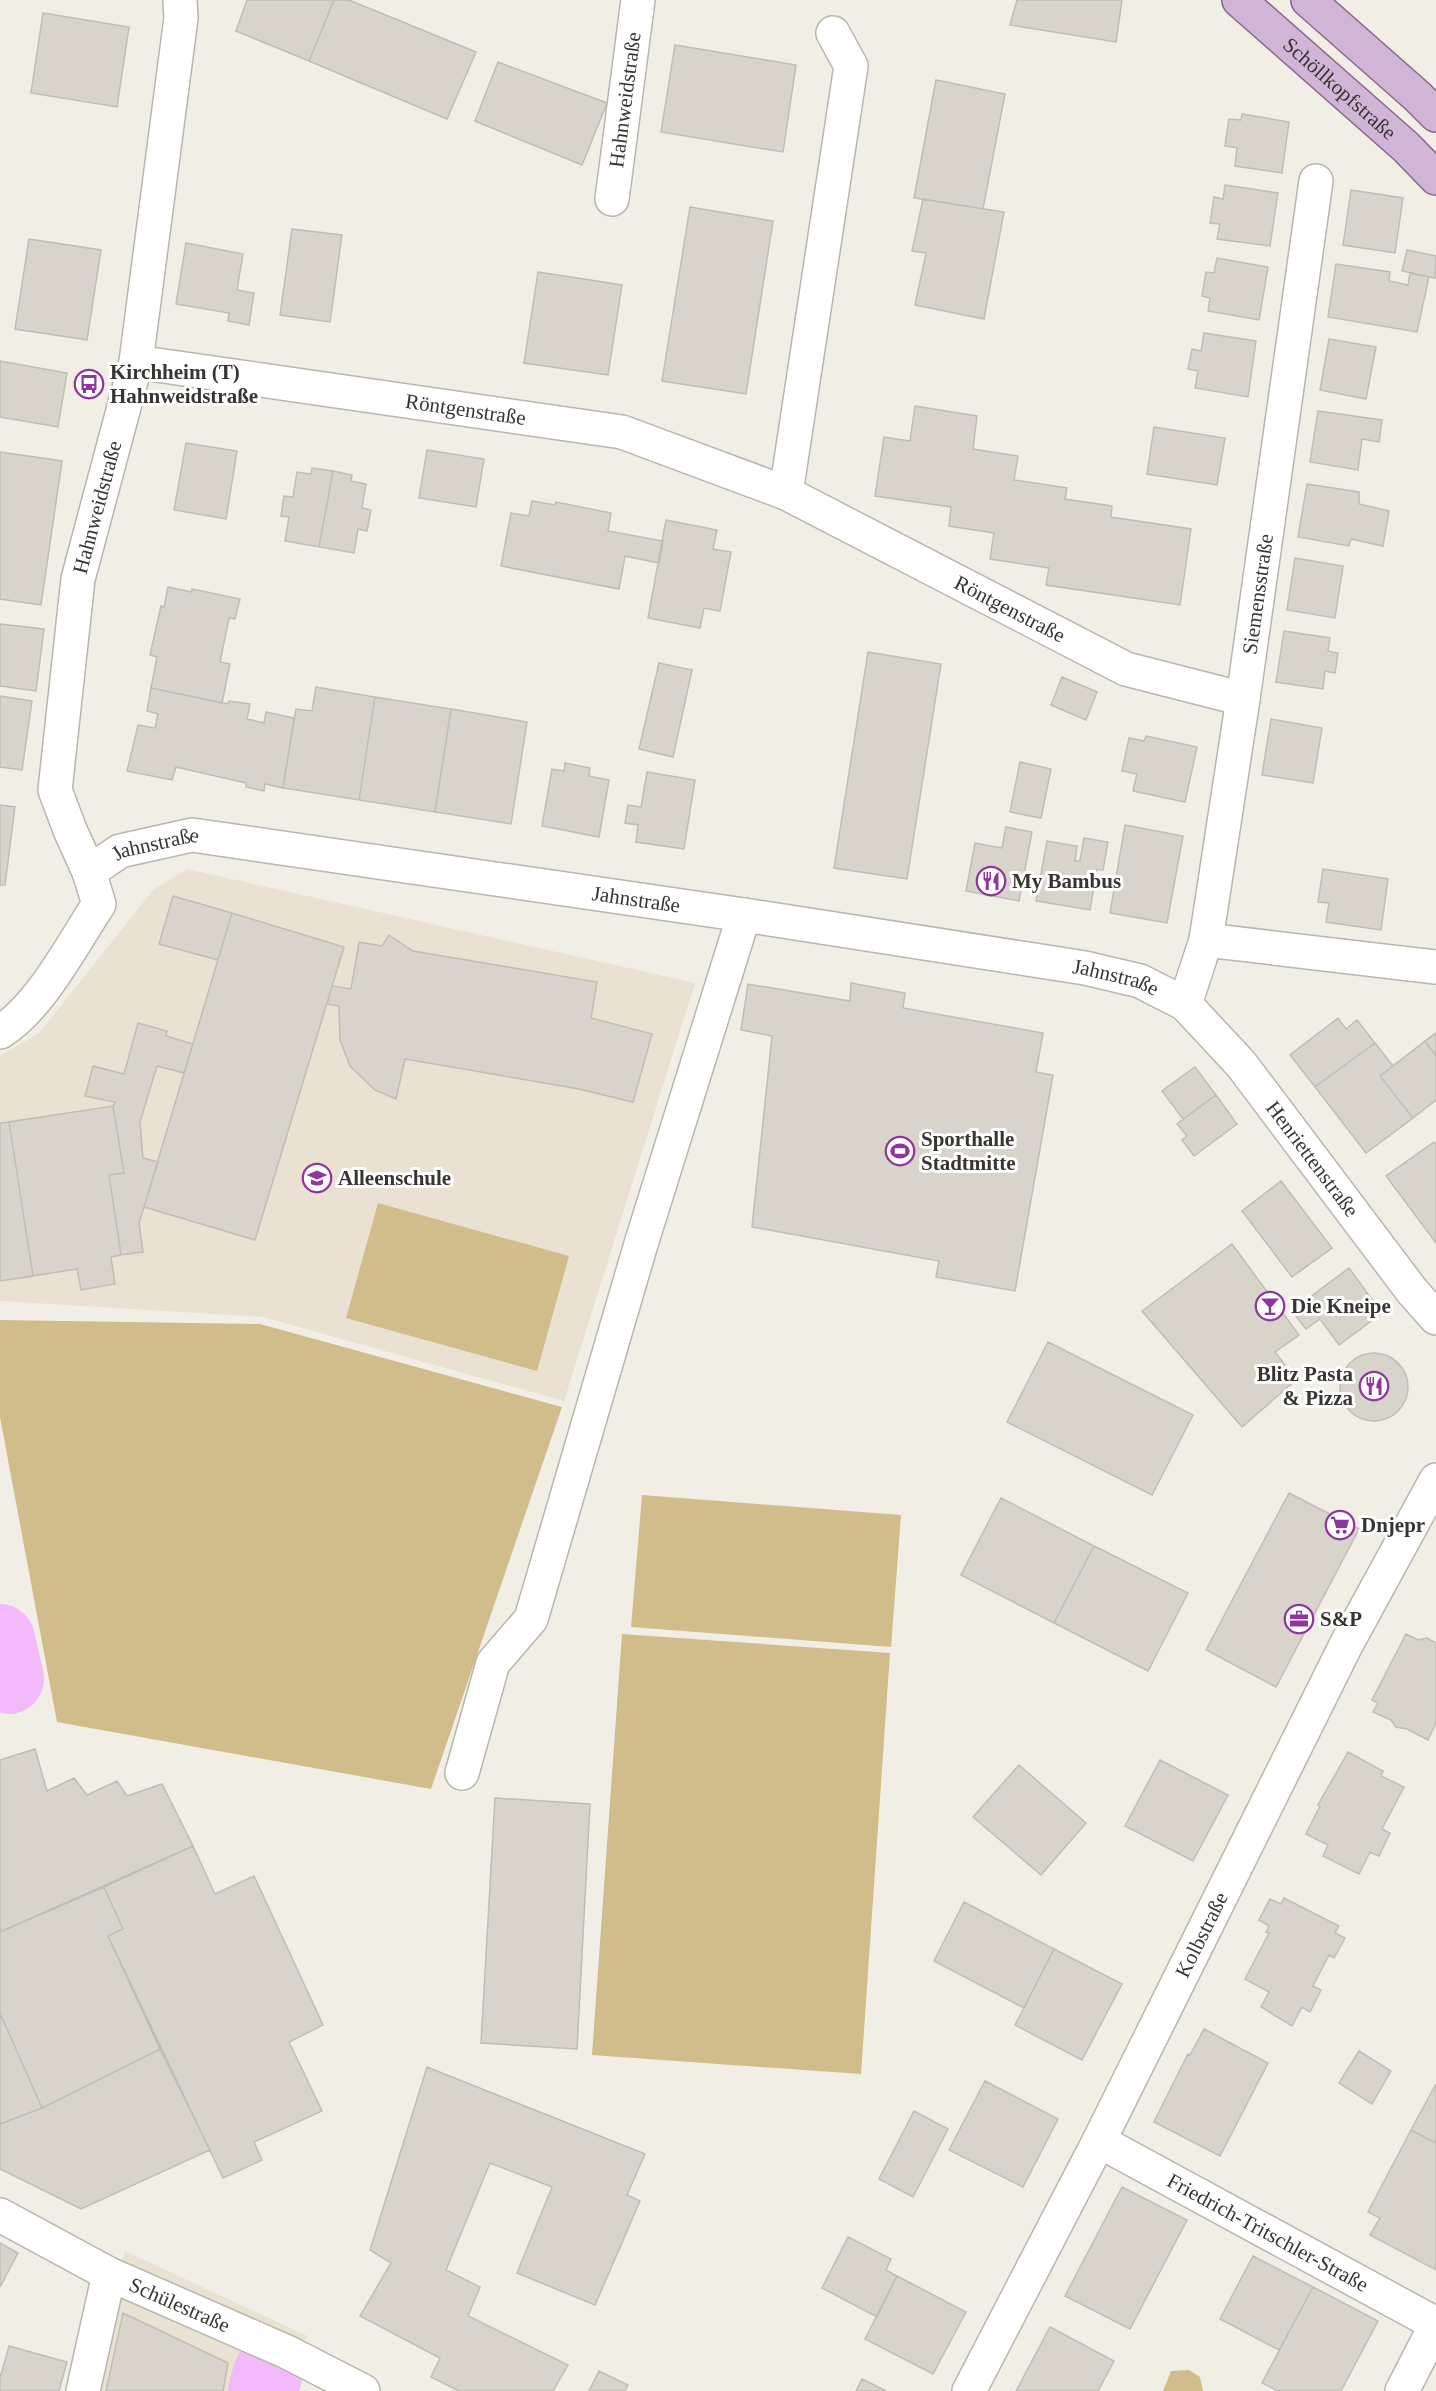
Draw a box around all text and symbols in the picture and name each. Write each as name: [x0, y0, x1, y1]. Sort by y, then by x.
street label: Hahnweidstraße: [604, 31, 646, 169]
street label: Schöllkopfstraße: [1278, 32, 1401, 145]
place label: Kirchheim (T) Hahnweidstraße: [110, 360, 258, 408]
bus stop icon: Kirchheim (T) Hahnweidstraße: [73, 368, 105, 400]
street label: Röntgenstraße: [404, 389, 527, 430]
street label: Hahnweidstraße: [68, 438, 126, 576]
street label: Siemensstraße: [1237, 532, 1278, 656]
street label: Röntgenstraße: [950, 570, 1069, 647]
street label: Jahnstraße: [107, 823, 201, 865]
restaurant icon: My Bambus: [975, 865, 1007, 897]
place label: My Bambus: [1012, 869, 1121, 893]
street label: Jahnstraße: [591, 881, 682, 918]
street label: Jahnstraße: [1071, 954, 1163, 1001]
street label: Henriettenstraße: [1261, 1096, 1364, 1222]
place label: Sporthalle Stadtmitte: [921, 1127, 1015, 1175]
sports icon: Sporthalle Stadtmitte: [884, 1135, 916, 1167]
school or university icon: Alleenschule: [301, 1162, 333, 1194]
place label: Alleenschule: [338, 1166, 451, 1190]
bar icon: Die Kneipe: [1254, 1290, 1286, 1322]
place label: Die Kneipe: [1291, 1294, 1391, 1318]
place label: Blitz Pasta & Pizza: [1257, 1362, 1354, 1410]
restaurant icon: Blitz Pasta & Pizza: [1358, 1370, 1390, 1402]
supermarket icon: Dnjepr: [1324, 1509, 1356, 1541]
place label: Dnjepr: [1361, 1513, 1425, 1537]
office icon: S&P: [1283, 1603, 1315, 1635]
place label: S&P: [1320, 1607, 1362, 1631]
street label: Kolbstraße: [1170, 1888, 1233, 1982]
street label: Friedrich-Tritschler-Straße: [1163, 2168, 1372, 2297]
street label: Schülestraße: [126, 2272, 234, 2337]

